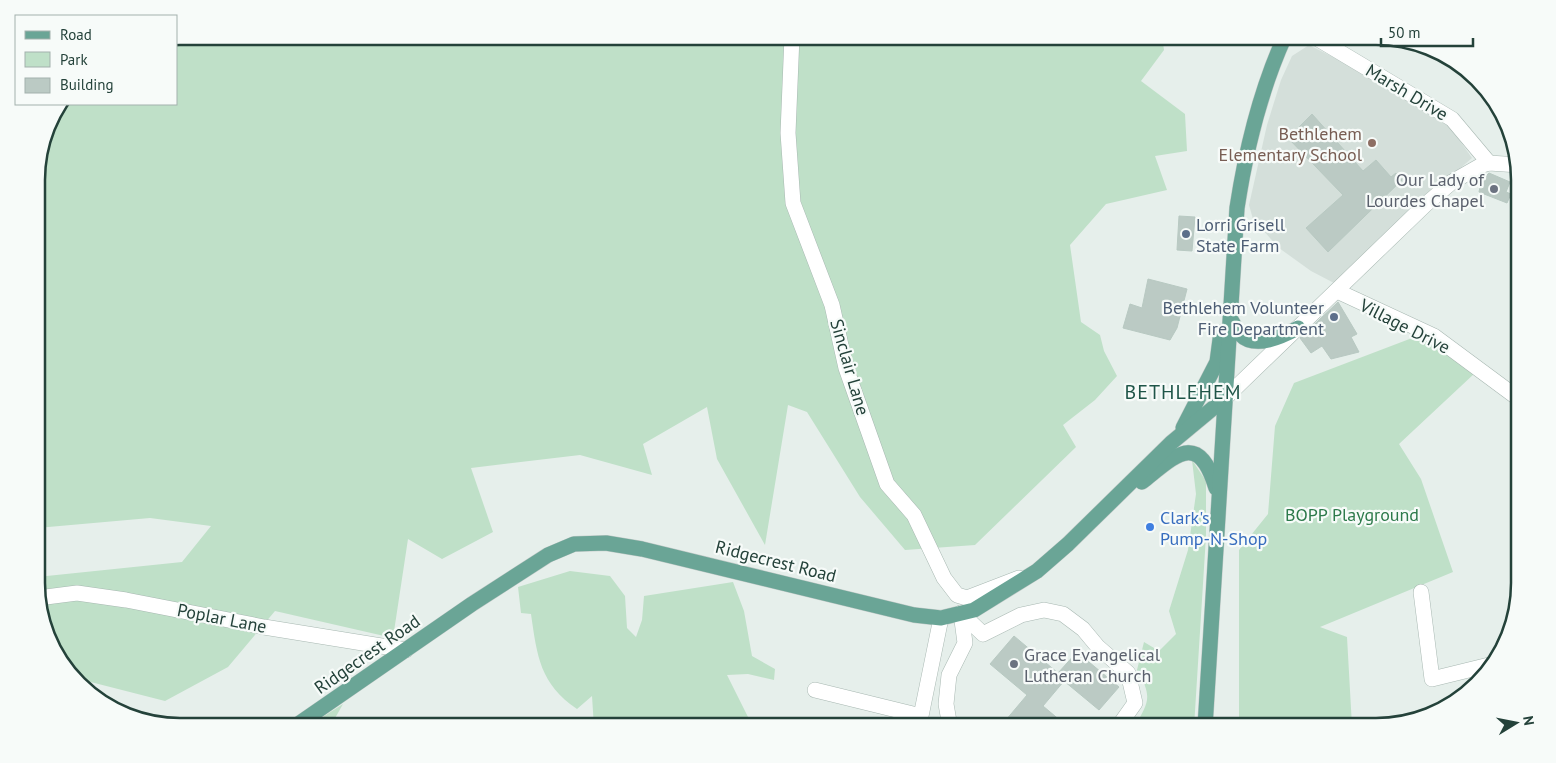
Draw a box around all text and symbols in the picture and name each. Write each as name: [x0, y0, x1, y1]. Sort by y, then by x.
legend: [15, 15, 178, 105]
scale bar: [1381, 15, 1474, 47]
text: 50 m: [1388, 23, 1421, 42]
text: Road: [60, 25, 92, 44]
text: Park: [60, 50, 88, 69]
street label: Marsh Drive: [1362, 58, 1452, 126]
text: Building: [60, 75, 114, 94]
place label: Bethlehem Elementary School: [1219, 122, 1363, 166]
marker: Bethlehem Elementary School: [1366, 137, 1378, 149]
place label: Our Lady of Lourdes Chapel: [1366, 168, 1485, 212]
marker: Our Lady of Lourdes Chapel: [1488, 183, 1500, 195]
place label: Lorri Grisell State Farm: [1196, 213, 1286, 257]
marker: Lorri Grisell State Farm: [1180, 228, 1192, 240]
street label: Village Drive: [1355, 293, 1454, 359]
place label: Bethlehem Volunteer Fire Department: [1162, 296, 1324, 340]
marker: Bethlehem Volunteer Fire Department: [1328, 311, 1340, 323]
street label: Sinclair Lane: [825, 316, 875, 418]
district label: BETHLEHEM: [1125, 379, 1241, 405]
park label: BOPP Playground: [1285, 503, 1419, 526]
place label: Clark's Pump-N-Shop: [1160, 506, 1267, 550]
marker: Clark's Pump-N-Shop: [1144, 521, 1156, 533]
street label: Ridgecrest Road: [713, 535, 839, 587]
street label: Poplar Lane: [175, 598, 269, 638]
street label: Ridgecrest Road: [310, 609, 424, 699]
place label: Grace Evangelical Lutheran Church: [1024, 643, 1161, 687]
marker: Grace Evangelical Lutheran Church: [1008, 658, 1020, 670]
north arrow: [1491, 698, 1541, 748]
text: N: [1519, 715, 1538, 727]

